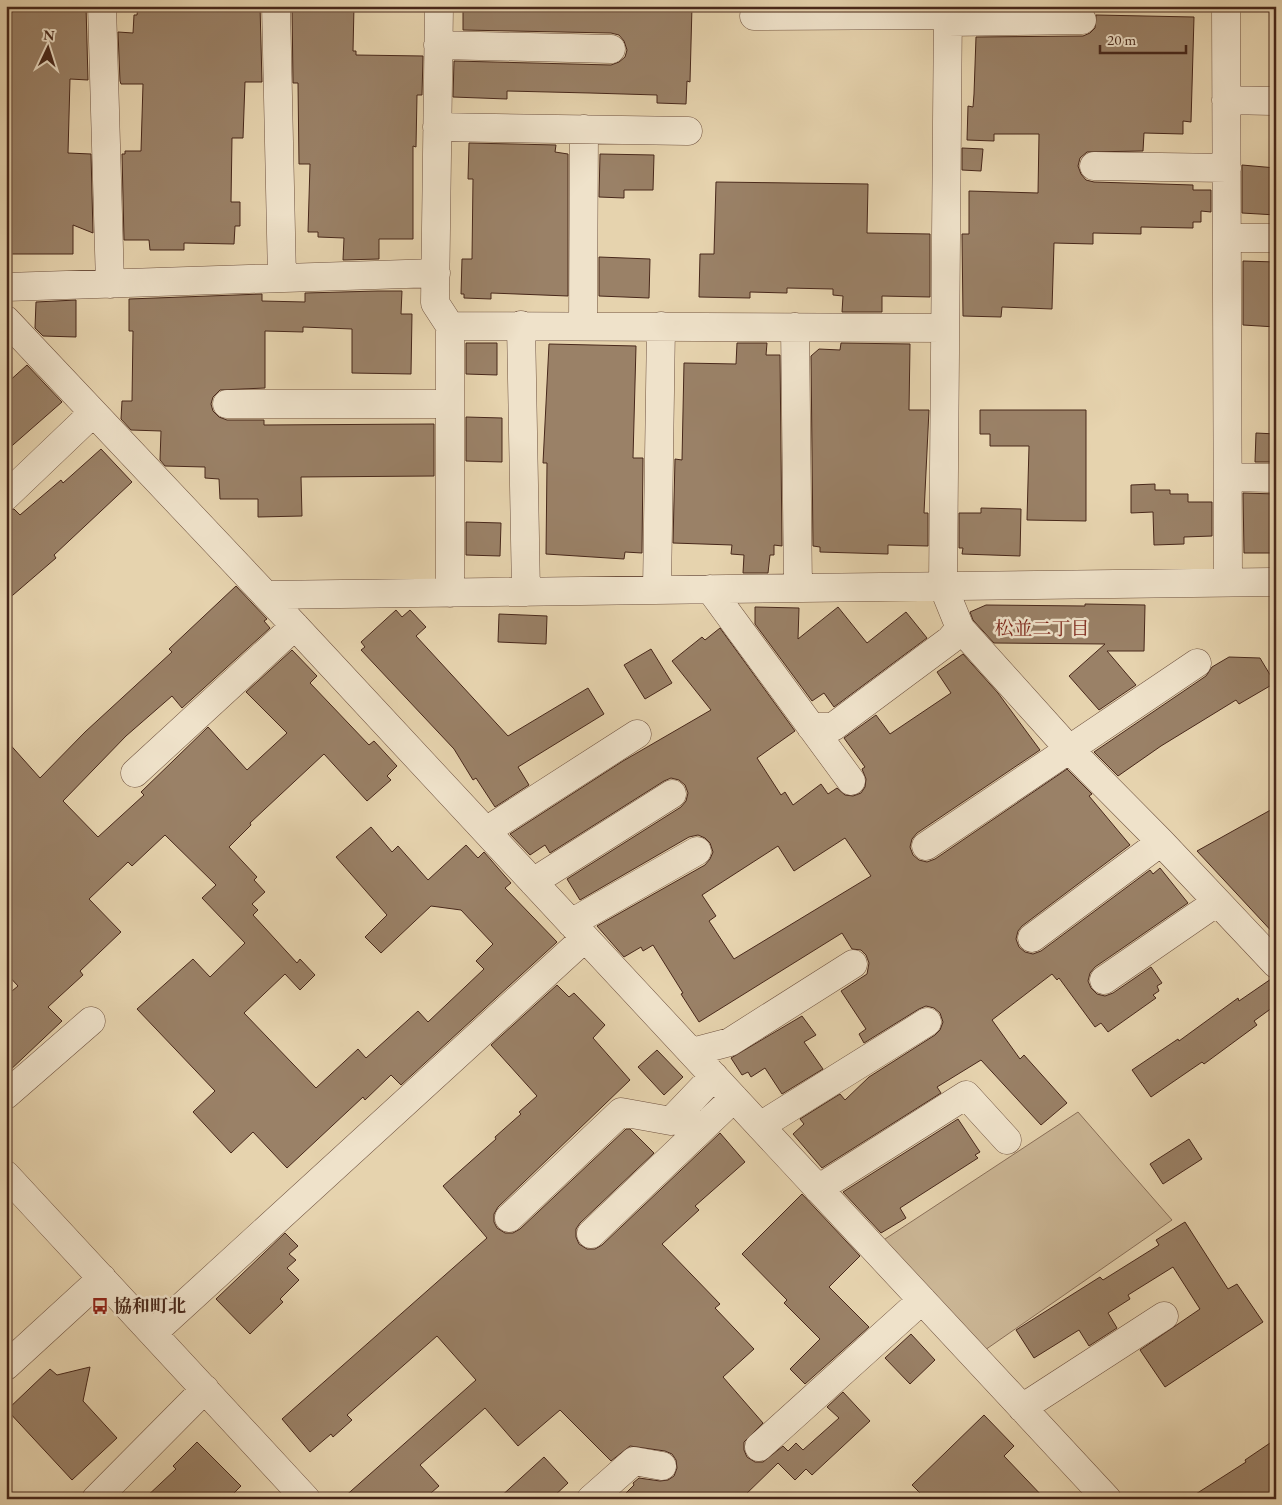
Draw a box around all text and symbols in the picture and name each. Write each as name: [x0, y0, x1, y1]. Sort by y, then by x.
north arrow: [22, 22, 72, 72]
scale bar: [1100, 22, 1186, 54]
text: N: [43, 26, 56, 44]
text: 20 m: [1107, 30, 1136, 49]
district label: 松並二丁目: [994, 616, 1090, 641]
place label: 協和町北: [114, 1294, 186, 1317]
bus stop icon: 協和町北: [90, 1296, 110, 1316]

